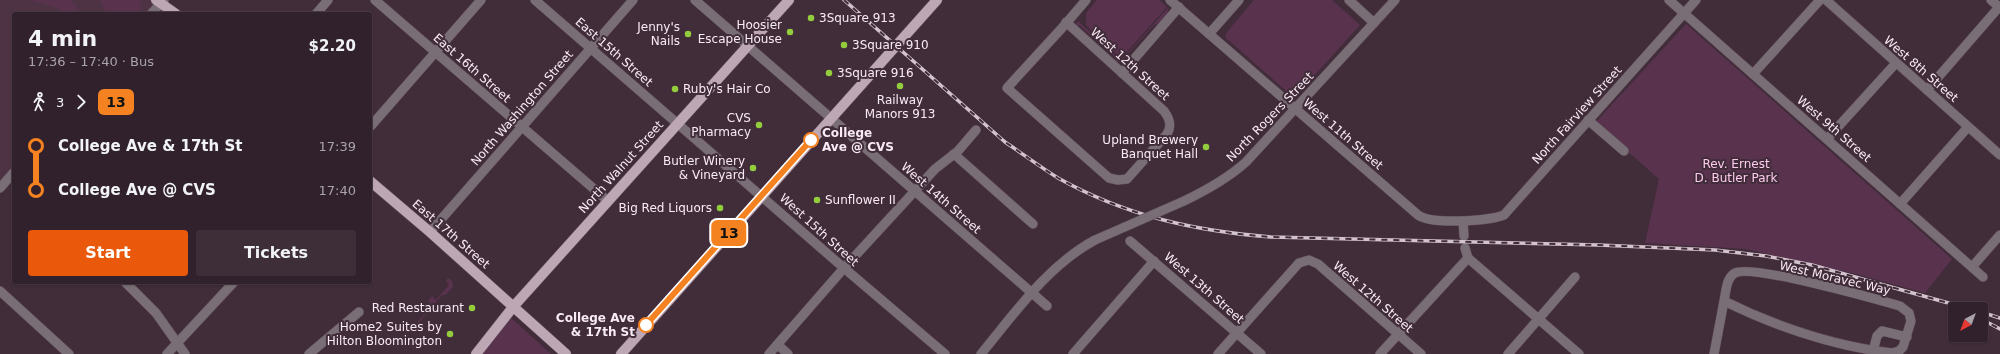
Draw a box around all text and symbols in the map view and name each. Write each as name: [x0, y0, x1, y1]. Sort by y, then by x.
place label: 3Square 913: [819, 11, 896, 25]
marker: 3Square 913: [806, 13, 816, 23]
street label: East 15th Street: [573, 15, 656, 89]
place label: Hoosier Escape House: [698, 18, 782, 46]
place label: Jenny's Nails: [636, 20, 680, 48]
street label: West 12th Street: [1088, 25, 1172, 103]
text: 4 min: [28, 26, 97, 51]
marker: Hoosier Escape House: [785, 27, 795, 37]
marker: Jenny's Nails: [683, 29, 693, 39]
street label: East 16th Street: [431, 31, 514, 105]
street label: West 8th Street: [1881, 33, 1961, 105]
text: $2.20: [309, 37, 356, 55]
place label: 3Square 910: [852, 38, 929, 52]
marker: 3Square 910: [839, 40, 849, 50]
street label: North Washington Street: [468, 47, 576, 169]
text: 17:36 – 17:40 · Bus: [28, 54, 154, 69]
street label: North Fairview Street: [1529, 63, 1625, 167]
place label: 3Square 916: [837, 66, 914, 80]
marker: 3Square 916: [824, 68, 834, 78]
street label: North Rogers Street: [1224, 69, 1317, 165]
marker: Railway Manors 913: [895, 81, 905, 91]
place label: Ruby's Hair Co: [683, 82, 771, 96]
marker: Ruby's Hair Co: [670, 84, 680, 94]
icon: walk: [28, 91, 50, 113]
icon: forward: [70, 91, 92, 113]
place label: Railway Manors 913: [865, 93, 935, 121]
street label: West 9th Street: [1794, 93, 1874, 165]
text: 13: [106, 94, 126, 110]
text: 3: [56, 95, 64, 110]
street label: West 11th Street: [1300, 96, 1386, 173]
place label: CVS Pharmacy: [691, 111, 751, 139]
street label: North Walnut Street: [576, 118, 666, 216]
marker: CVS Pharmacy: [754, 120, 764, 130]
place label: College Ave @ CVS: [822, 126, 894, 154]
marker: College Ave @ CVS: [803, 132, 819, 148]
place label: Upland Brewery Banquet Hall: [1102, 133, 1198, 161]
text: College Ave & 17th St: [58, 137, 242, 155]
text: 17:39: [319, 139, 356, 154]
marker: Upland Brewery Banquet Hall: [1201, 142, 1211, 152]
place label: Butler Winery & Vineyard: [663, 154, 745, 182]
park label: Rev. Ernest D. Butler Park: [1695, 157, 1777, 185]
street label: West 14th Street: [898, 160, 984, 237]
marker: Butler Winery & Vineyard: [748, 163, 758, 173]
text: College Ave @ CVS: [58, 181, 216, 199]
text: 17:40: [319, 183, 356, 198]
street label: West 15th Street: [777, 191, 861, 269]
place label: Sunflower II: [825, 193, 896, 207]
marker: Sunflower II: [812, 195, 822, 205]
street label: East 17th Street: [410, 197, 493, 271]
place label: Big Red Liquors: [619, 201, 712, 215]
marker: Big Red Liquors: [715, 203, 725, 213]
line badge: 13: [711, 220, 747, 246]
text: 13: [719, 225, 739, 241]
button: Start: [28, 230, 188, 276]
button: Tickets: [196, 230, 356, 276]
street label: West 13th Street: [1161, 250, 1247, 327]
street label: West Moravec Way: [1778, 258, 1892, 298]
street label: West 12th Street: [1330, 259, 1416, 336]
place label: Red Restaurant: [372, 301, 464, 315]
north arrow: [1948, 302, 1988, 342]
map controls: [1948, 302, 1988, 342]
marker: Red Restaurant: [467, 303, 477, 313]
place label: College Ave & 17th St: [556, 311, 635, 339]
marker: College Ave & 17th St: [638, 317, 654, 333]
place label: Home2 Suites by Hilton Bloomington: [327, 320, 442, 348]
marker: Home2 Suites by Hilton Bloomington: [445, 329, 455, 339]

